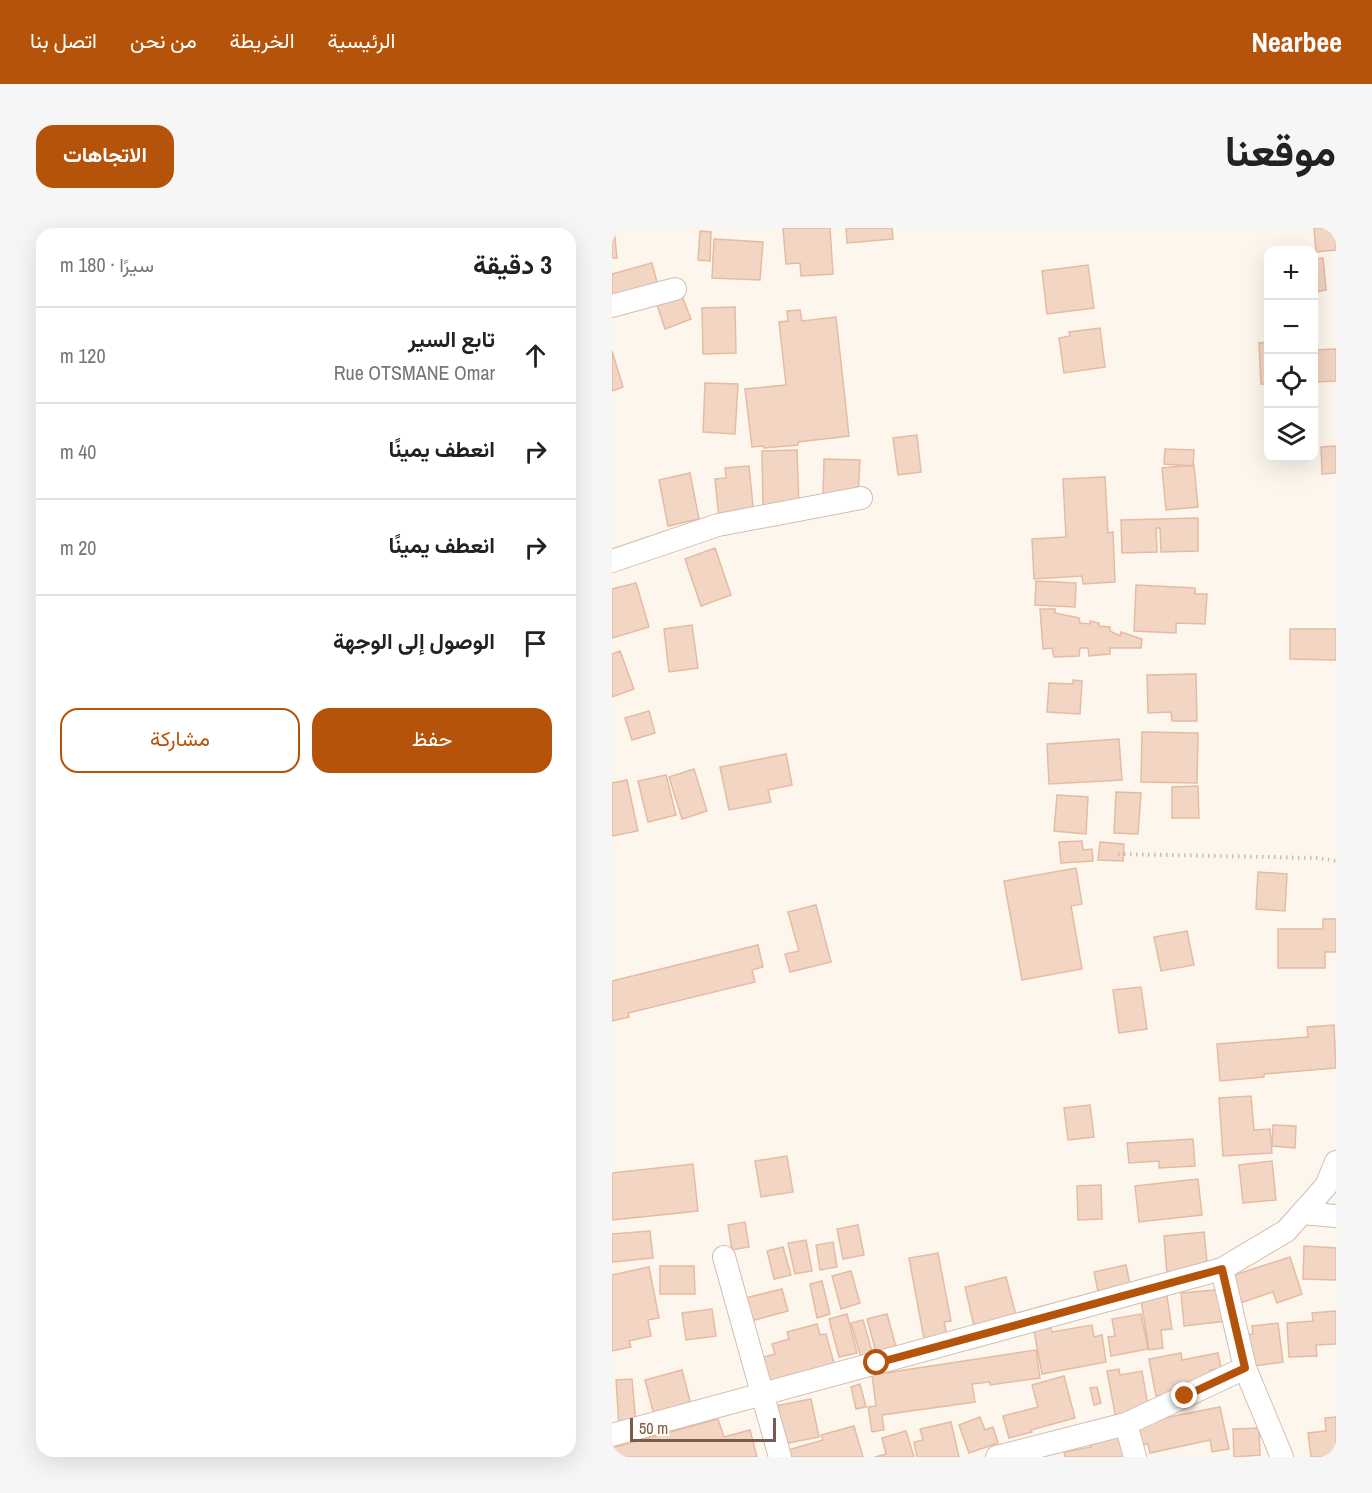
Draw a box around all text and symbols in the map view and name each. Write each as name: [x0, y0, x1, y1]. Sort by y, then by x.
text: Nearbee: [1251, 23, 1342, 61]
text: اتصل بنا: [30, 26, 97, 55]
text: من نحن: [130, 26, 197, 55]
text: الخريطة: [230, 26, 295, 55]
text: الرئيسية: [328, 26, 395, 55]
text: موقعنا: [1225, 123, 1336, 179]
button: الاتجاهات: [36, 125, 174, 188]
map controls: [1264, 246, 1318, 462]
button: +: [1264, 246, 1318, 300]
text: 3 دقيقة: [473, 247, 552, 282]
text: سيرًا · 180 m: [60, 251, 154, 278]
button: −: [1264, 300, 1318, 354]
text: تابع السير: [408, 324, 495, 354]
icon: ahead: [519, 339, 552, 372]
text: 120 m: [60, 342, 106, 369]
button: locate: [1264, 354, 1318, 408]
text: Rue OTSMANE Omar: [334, 359, 495, 386]
button: layers: [1264, 408, 1318, 462]
text: انعطف يمينًا: [389, 434, 495, 464]
icon: right: [519, 435, 552, 468]
text: 40 m: [60, 438, 96, 465]
text: انعطف يمينًا: [389, 530, 495, 560]
icon: right: [519, 531, 552, 564]
text: 20 m: [60, 534, 96, 561]
text: الوصول إلى الوجهة: [333, 626, 495, 656]
icon: arrive: [519, 627, 552, 660]
button: مشاركة: [60, 708, 300, 773]
button: حفظ: [312, 708, 552, 773]
route start: [863, 1349, 889, 1375]
route end: [1171, 1382, 1197, 1408]
scale bar: [630, 1415, 776, 1442]
text: 50 m: [639, 1417, 668, 1439]

